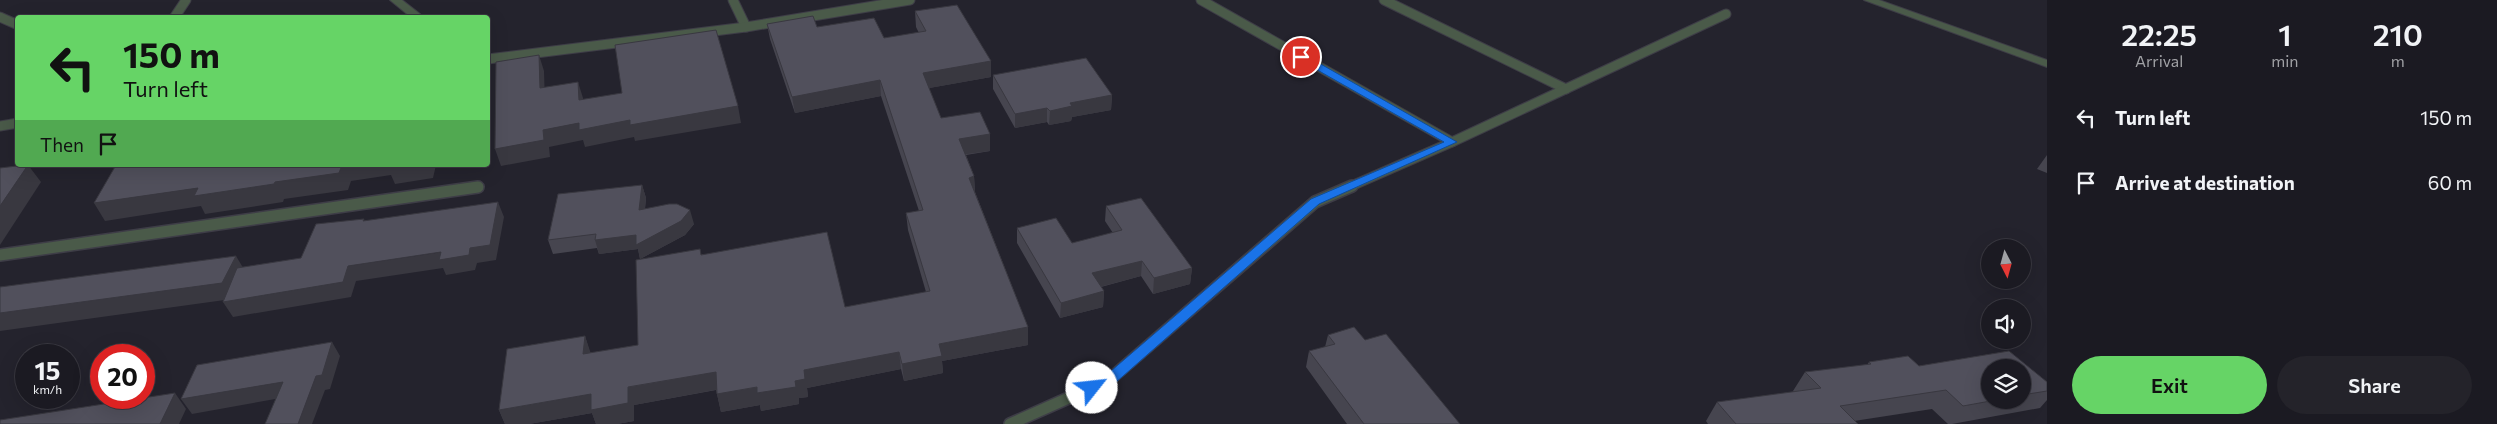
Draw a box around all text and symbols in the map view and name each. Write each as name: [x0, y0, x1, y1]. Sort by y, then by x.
text: 22:25: [2121, 15, 2197, 52]
text: 1: [2278, 15, 2292, 52]
text: 210: [2373, 15, 2423, 52]
text: 150 m: [123, 32, 220, 75]
icon: left: [40, 35, 105, 100]
pin: [1280, 36, 1322, 78]
icon: arrive: [1287, 43, 1315, 71]
text: Arrival: [2135, 51, 2183, 70]
text: min: [2271, 51, 2298, 70]
text: m: [2391, 51, 2405, 70]
text: Turn left: [123, 75, 208, 102]
icon: left: [2072, 104, 2100, 132]
text: Turn left: [2115, 106, 2190, 129]
text: 150 m: [2420, 106, 2472, 129]
icon: arrive: [94, 130, 122, 158]
text: Then: [40, 133, 84, 156]
icon: arrive: [2072, 169, 2100, 197]
text: Arrive at destination: [2115, 171, 2295, 194]
text: 60 m: [2428, 171, 2472, 194]
north arrow: [1981, 239, 2031, 289]
map controls: [1981, 239, 2031, 409]
button: sound: [1981, 299, 2031, 349]
speed limit sign: 20: [90, 344, 155, 409]
text: 15: [35, 355, 60, 385]
button: Exit: [2072, 356, 2267, 414]
button: Share: [2277, 356, 2472, 414]
button: layers: [1981, 359, 2031, 409]
position arrow: [1065, 361, 1117, 413]
text: km/h: [33, 382, 62, 396]

